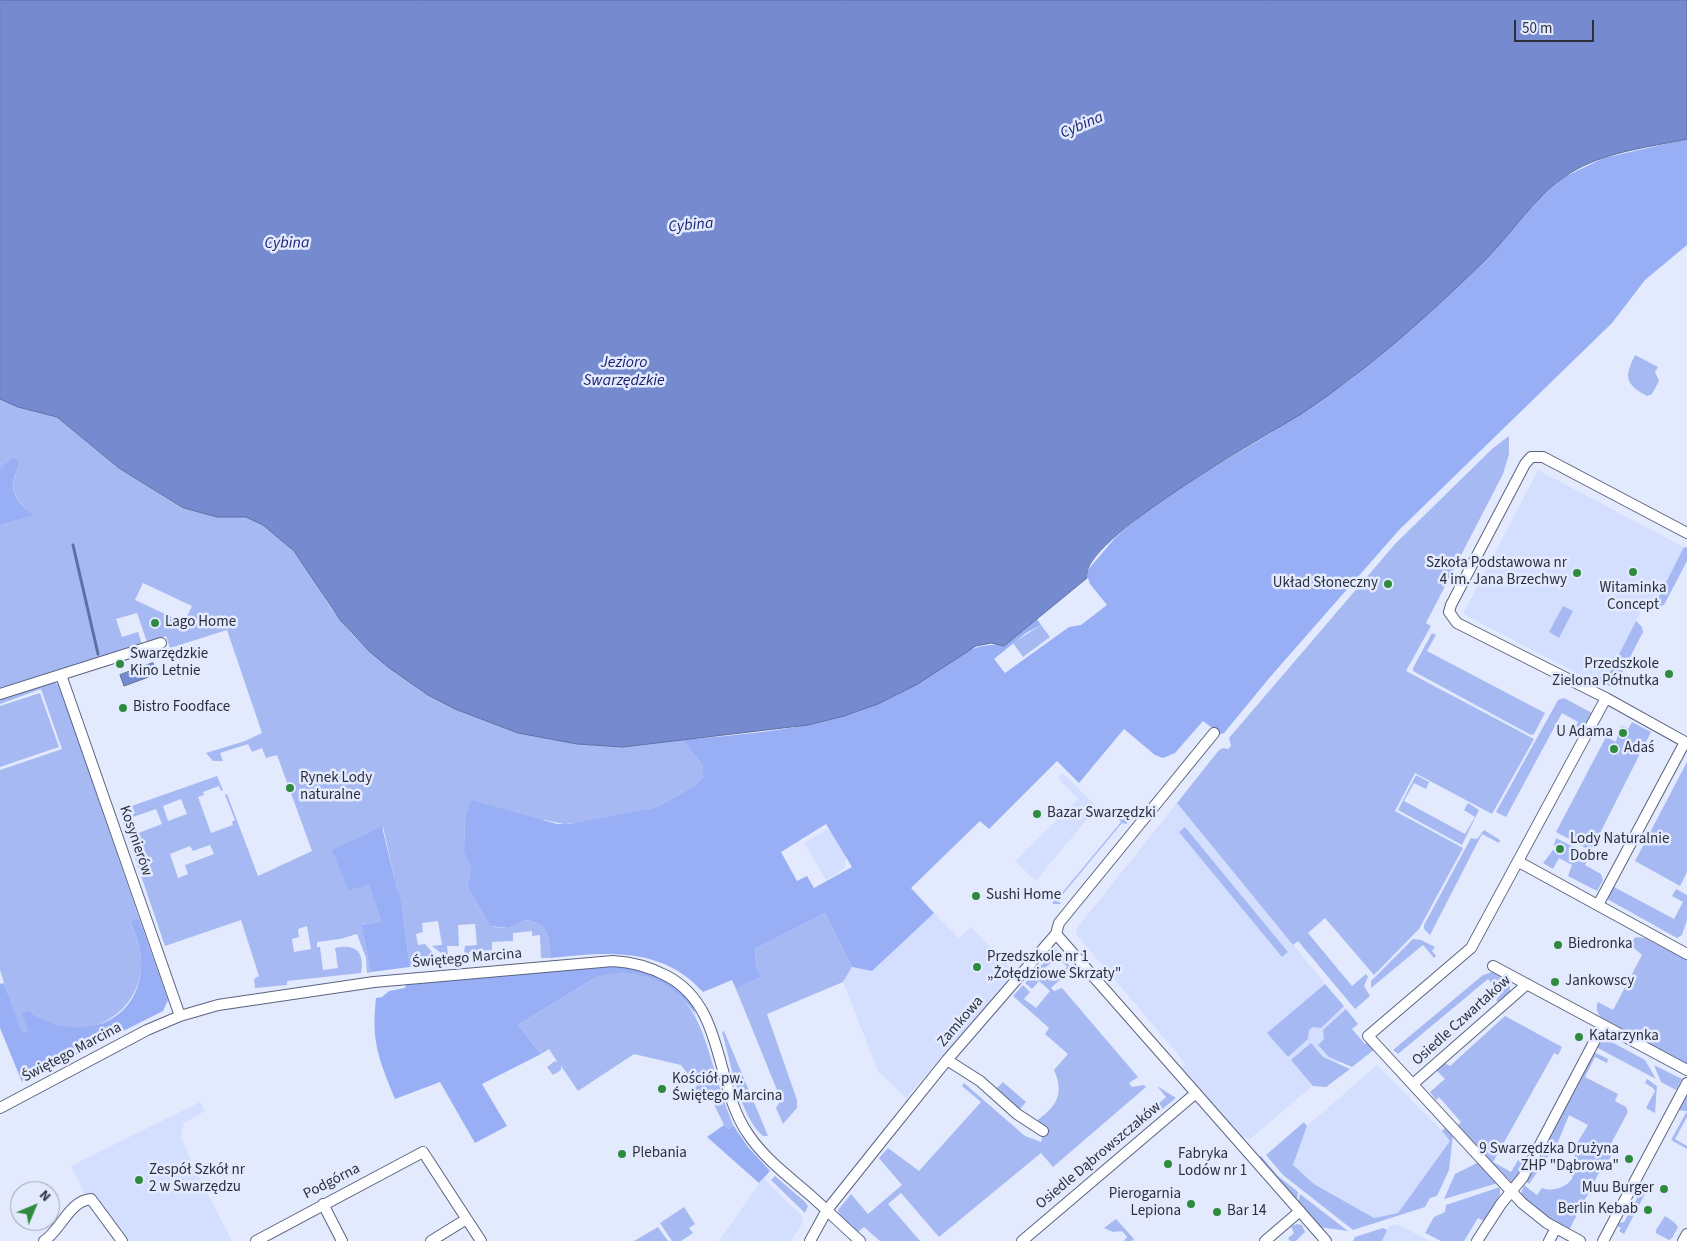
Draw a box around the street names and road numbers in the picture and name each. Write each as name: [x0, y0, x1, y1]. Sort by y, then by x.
street label: Kosynierów: [115, 803, 155, 879]
street label: Świętego Marcina: [411, 945, 523, 973]
street label: Osiedle Czwartaków: [1409, 972, 1515, 1070]
street label: Zamkowa: [934, 993, 988, 1051]
street label: Świętego Marcina: [19, 1019, 125, 1087]
street label: Osiedle Dąbrowszczaków: [1033, 1098, 1165, 1214]
street label: Podgórna: [301, 1160, 363, 1204]

